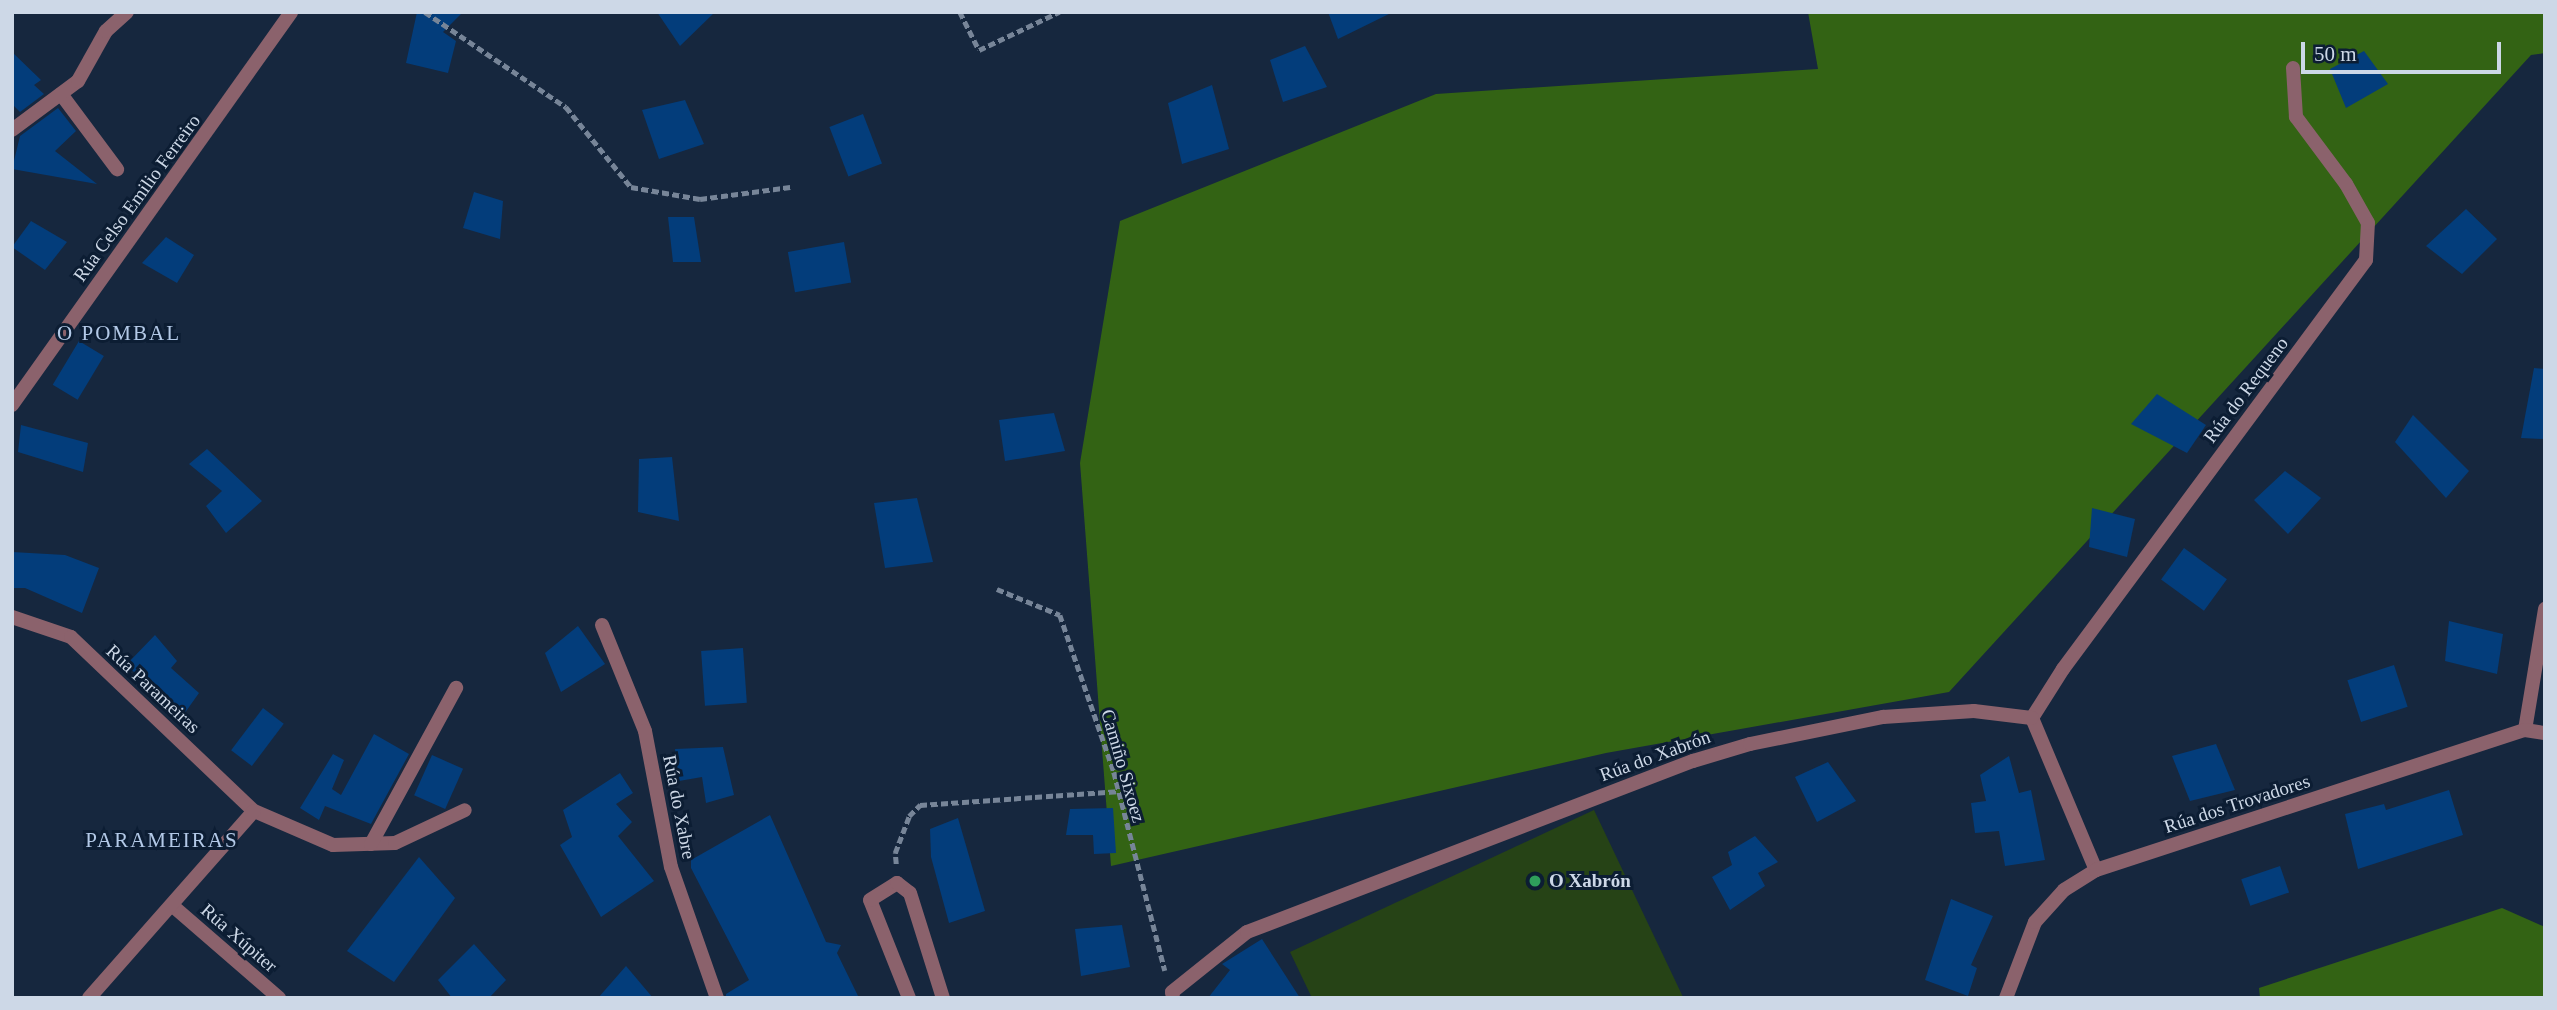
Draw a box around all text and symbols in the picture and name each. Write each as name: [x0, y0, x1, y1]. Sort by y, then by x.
scale bar: [2305, 28, 2504, 72]
text: 50 m: [2314, 42, 2357, 66]
street label: Rúa Celso Emilio Ferreiro: [69, 110, 205, 286]
district label: O POMBAL: [58, 320, 180, 346]
street label: Rúa do Requeno: [2199, 333, 2293, 447]
street label: Rúa Parameiras: [101, 640, 205, 738]
street label: Camiño Sixoez: [1096, 707, 1150, 825]
street label: Rúa do Xabrón: [1597, 725, 1713, 787]
street label: Rúa do Xabre: [658, 753, 700, 861]
street label: Rúa dos Trovadores: [2161, 770, 2313, 838]
district label: PARAMEIRAS: [87, 827, 237, 853]
place label: O Xabrón: [1549, 870, 1631, 892]
marker: O Xabrón: [1527, 873, 1543, 889]
street label: Rúa Xúpiter: [196, 899, 282, 977]

